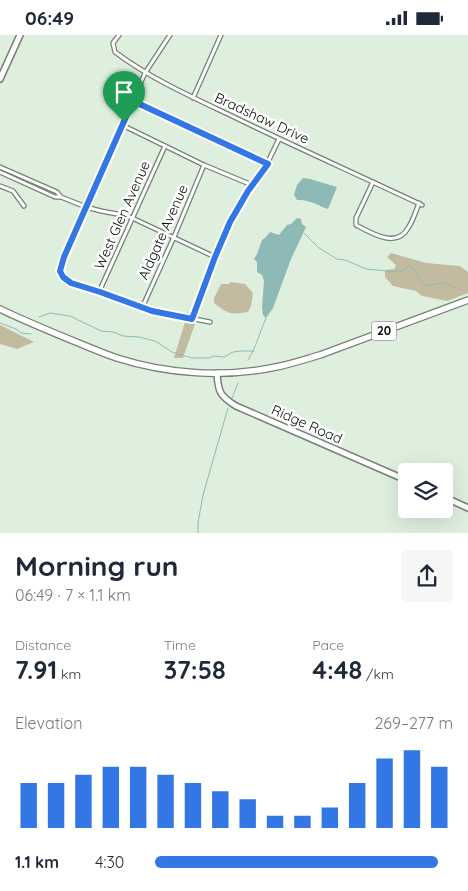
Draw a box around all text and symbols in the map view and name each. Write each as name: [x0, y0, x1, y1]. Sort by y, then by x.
text: 06:49: [25, 6, 74, 30]
pin: [103, 71, 145, 122]
icon: arrive: [110, 78, 138, 106]
street label: Bradshaw Drive: [212, 88, 312, 148]
street label: West Glen Avenue: [90, 158, 154, 272]
street label: Aldgate Avenue: [134, 182, 192, 282]
road number: 20: [372, 321, 396, 341]
street label: Ridge Road: [269, 400, 345, 448]
map controls: [398, 463, 453, 518]
button: layers: [398, 463, 453, 518]
text: Morning run: [15, 548, 179, 583]
button: share: [401, 550, 453, 602]
text: 06:49 · 7 × 1.1 km: [15, 585, 131, 605]
text: Distance: [15, 636, 71, 654]
text: Time: [164, 636, 196, 654]
text: Pace: [312, 636, 344, 654]
text: 7.91: [15, 654, 57, 685]
text: 37:58: [164, 654, 226, 685]
text: 4:48: [312, 654, 362, 685]
text: km: [57, 665, 81, 683]
text: /km: [362, 665, 394, 683]
text: Elevation: [15, 713, 82, 733]
text: 269–277 m: [374, 713, 453, 733]
text: 1.1 km: [15, 852, 59, 872]
text: 4:30: [95, 852, 124, 872]

